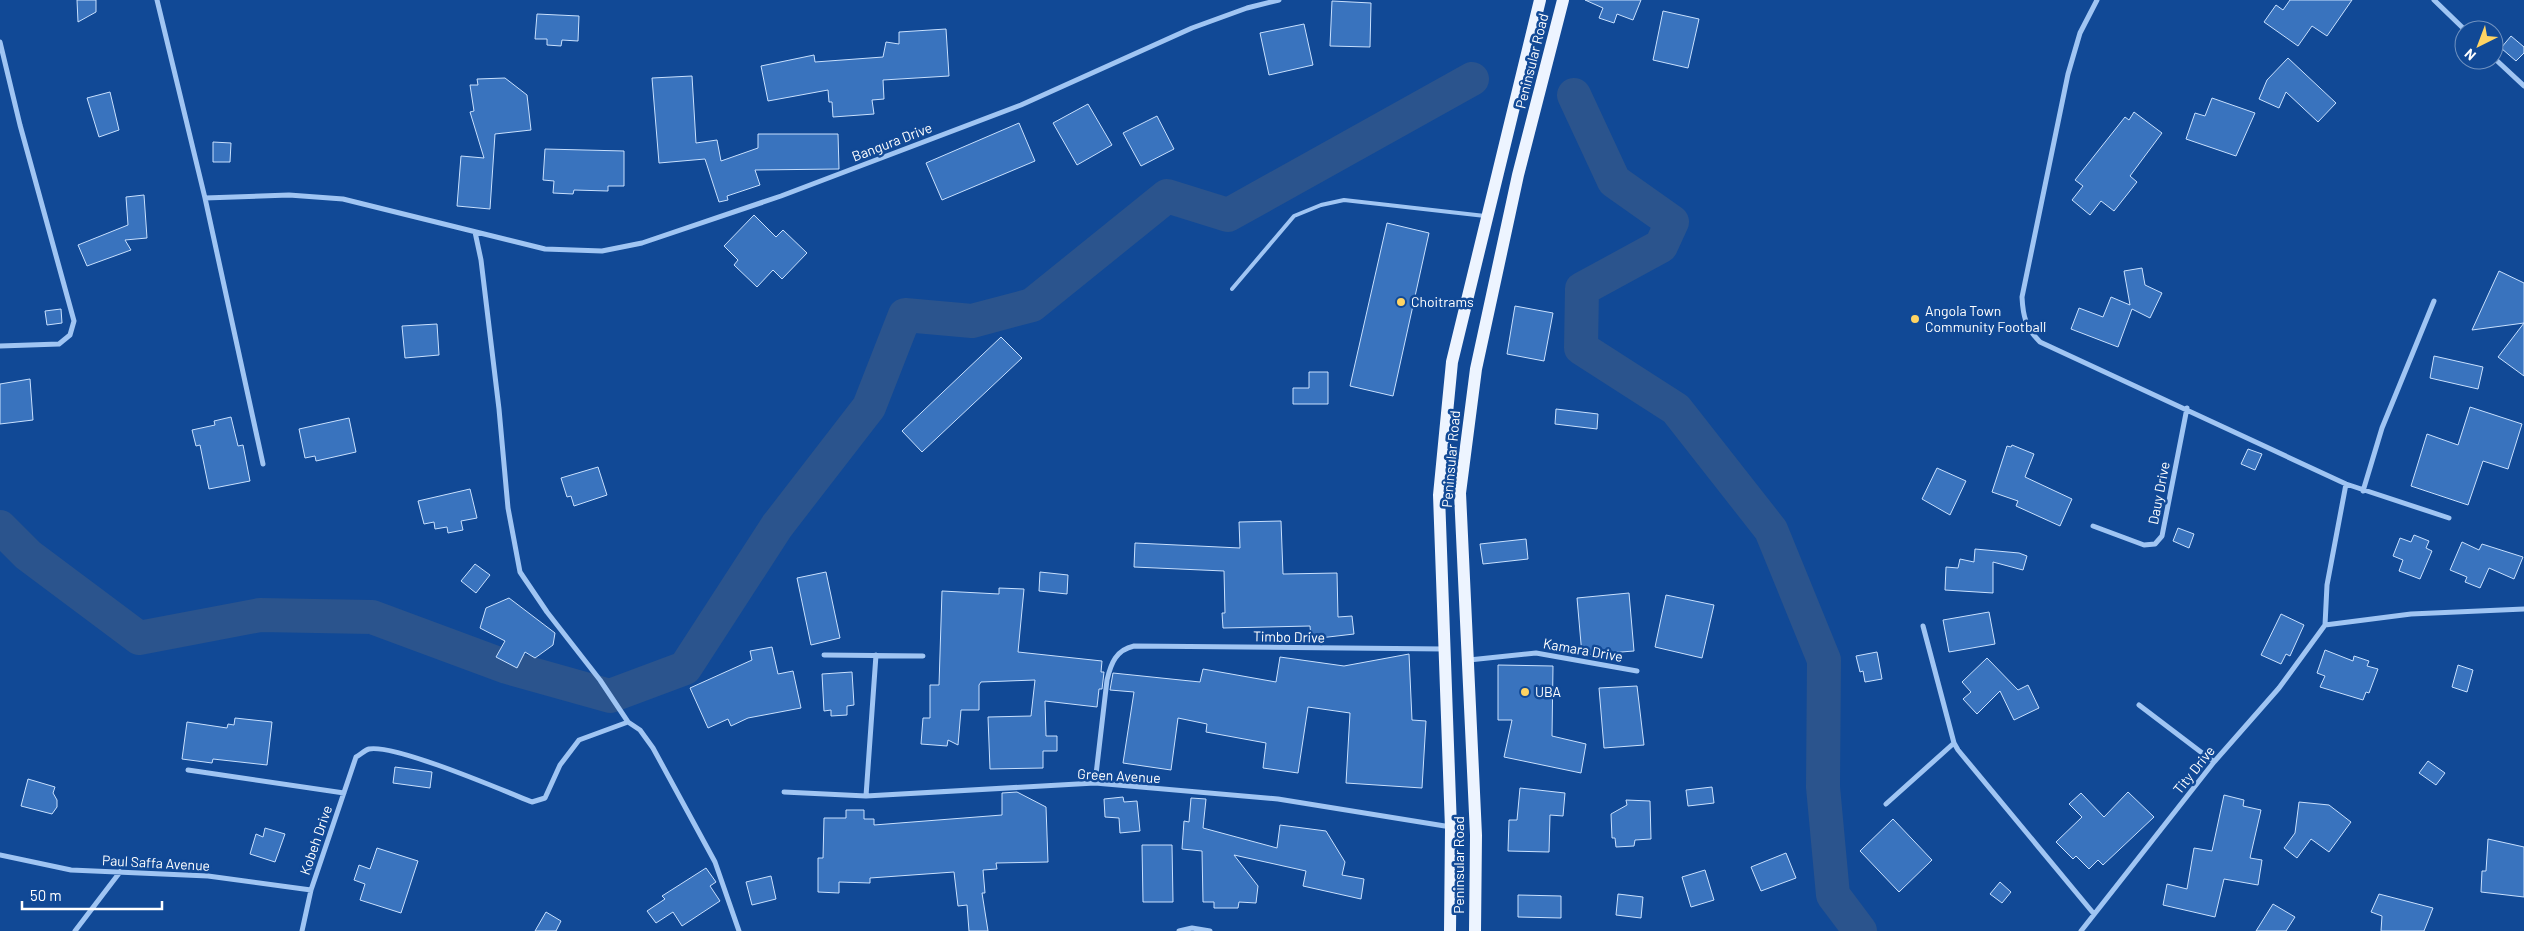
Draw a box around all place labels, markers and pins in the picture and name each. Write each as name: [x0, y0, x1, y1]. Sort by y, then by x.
place label: Choitrams: [1411, 293, 1474, 310]
marker: Choitrams: [1395, 296, 1407, 308]
place label: Angola Town Community Football: [1925, 302, 2046, 335]
marker: Angola Town Community Football: [1909, 313, 1921, 325]
place label: UBA: [1535, 683, 1562, 700]
marker: UBA: [1519, 686, 1531, 698]

